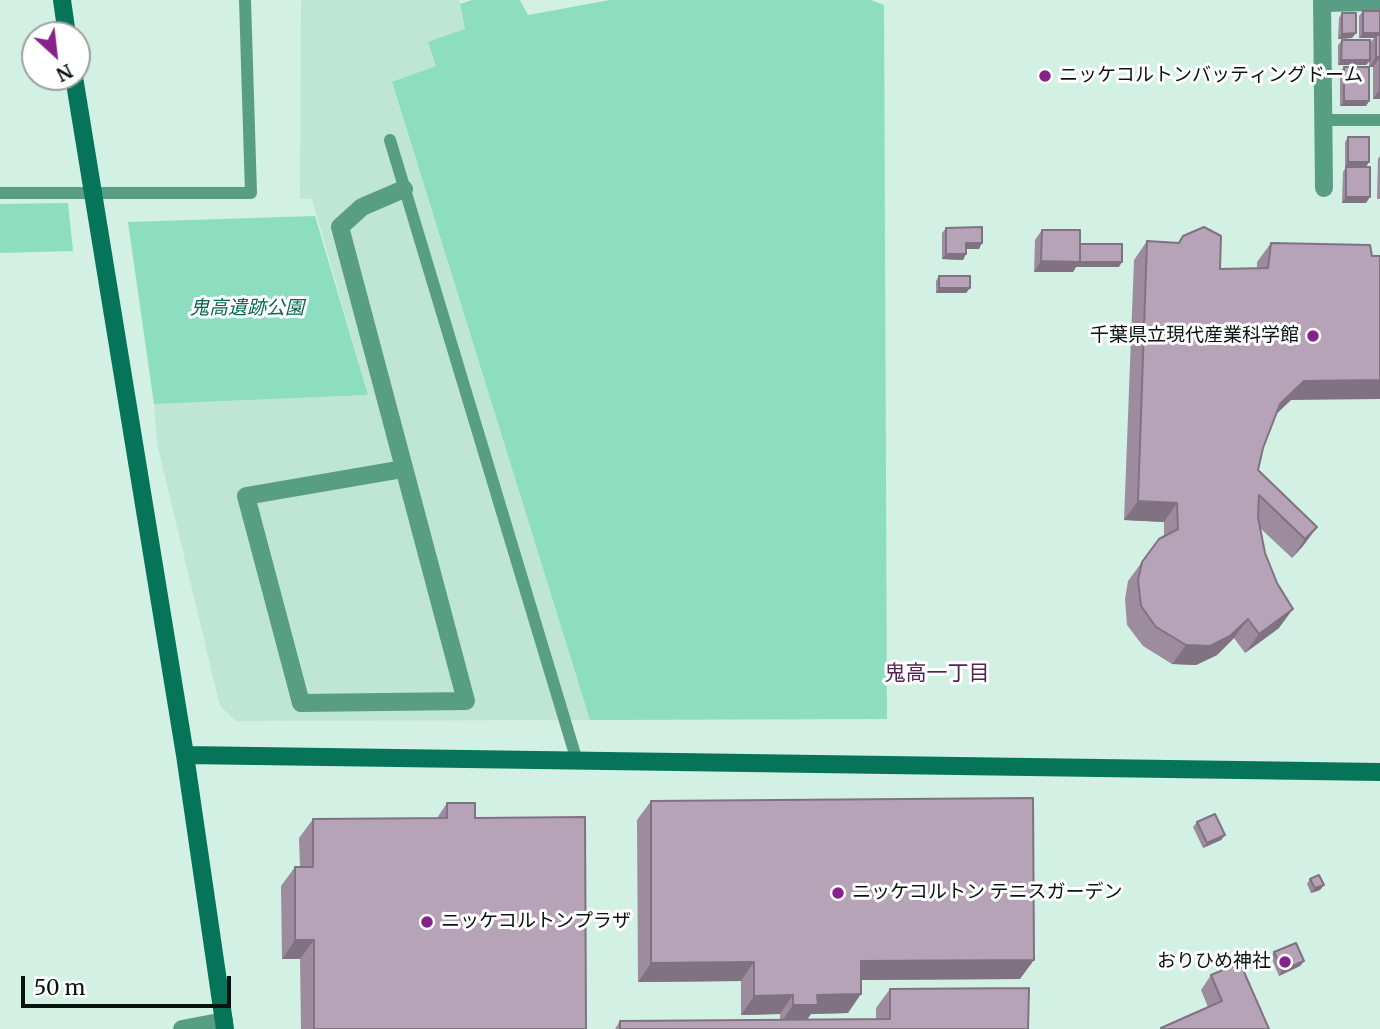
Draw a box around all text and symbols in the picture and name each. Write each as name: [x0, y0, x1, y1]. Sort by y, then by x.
north arrow: [21, 21, 91, 91]
text: N: [52, 59, 77, 87]
place label: ニッケコルトンバッティングドーム: [1059, 65, 1363, 87]
marker: ニッケコルトンバッティングドーム: [1037, 68, 1053, 84]
park label: 鬼高遺跡公園: [190, 298, 304, 320]
place label: 千葉県立現代産業科学館: [1090, 325, 1299, 347]
marker: 千葉県立現代産業科学館: [1305, 328, 1321, 344]
district label: 鬼高一丁目: [885, 661, 989, 687]
place label: ニッケコルトン テニスガーデン: [852, 882, 1123, 904]
marker: ニッケコルトン テニスガーデン: [830, 885, 846, 901]
place label: ニッケコルトンプラザ: [441, 911, 631, 933]
marker: ニッケコルトンプラザ: [419, 914, 435, 930]
place label: おりひめ神社: [1157, 951, 1271, 973]
marker: おりひめ神社: [1277, 954, 1293, 970]
scale bar: [24, 962, 234, 1006]
text: 50 m: [34, 974, 85, 1001]

